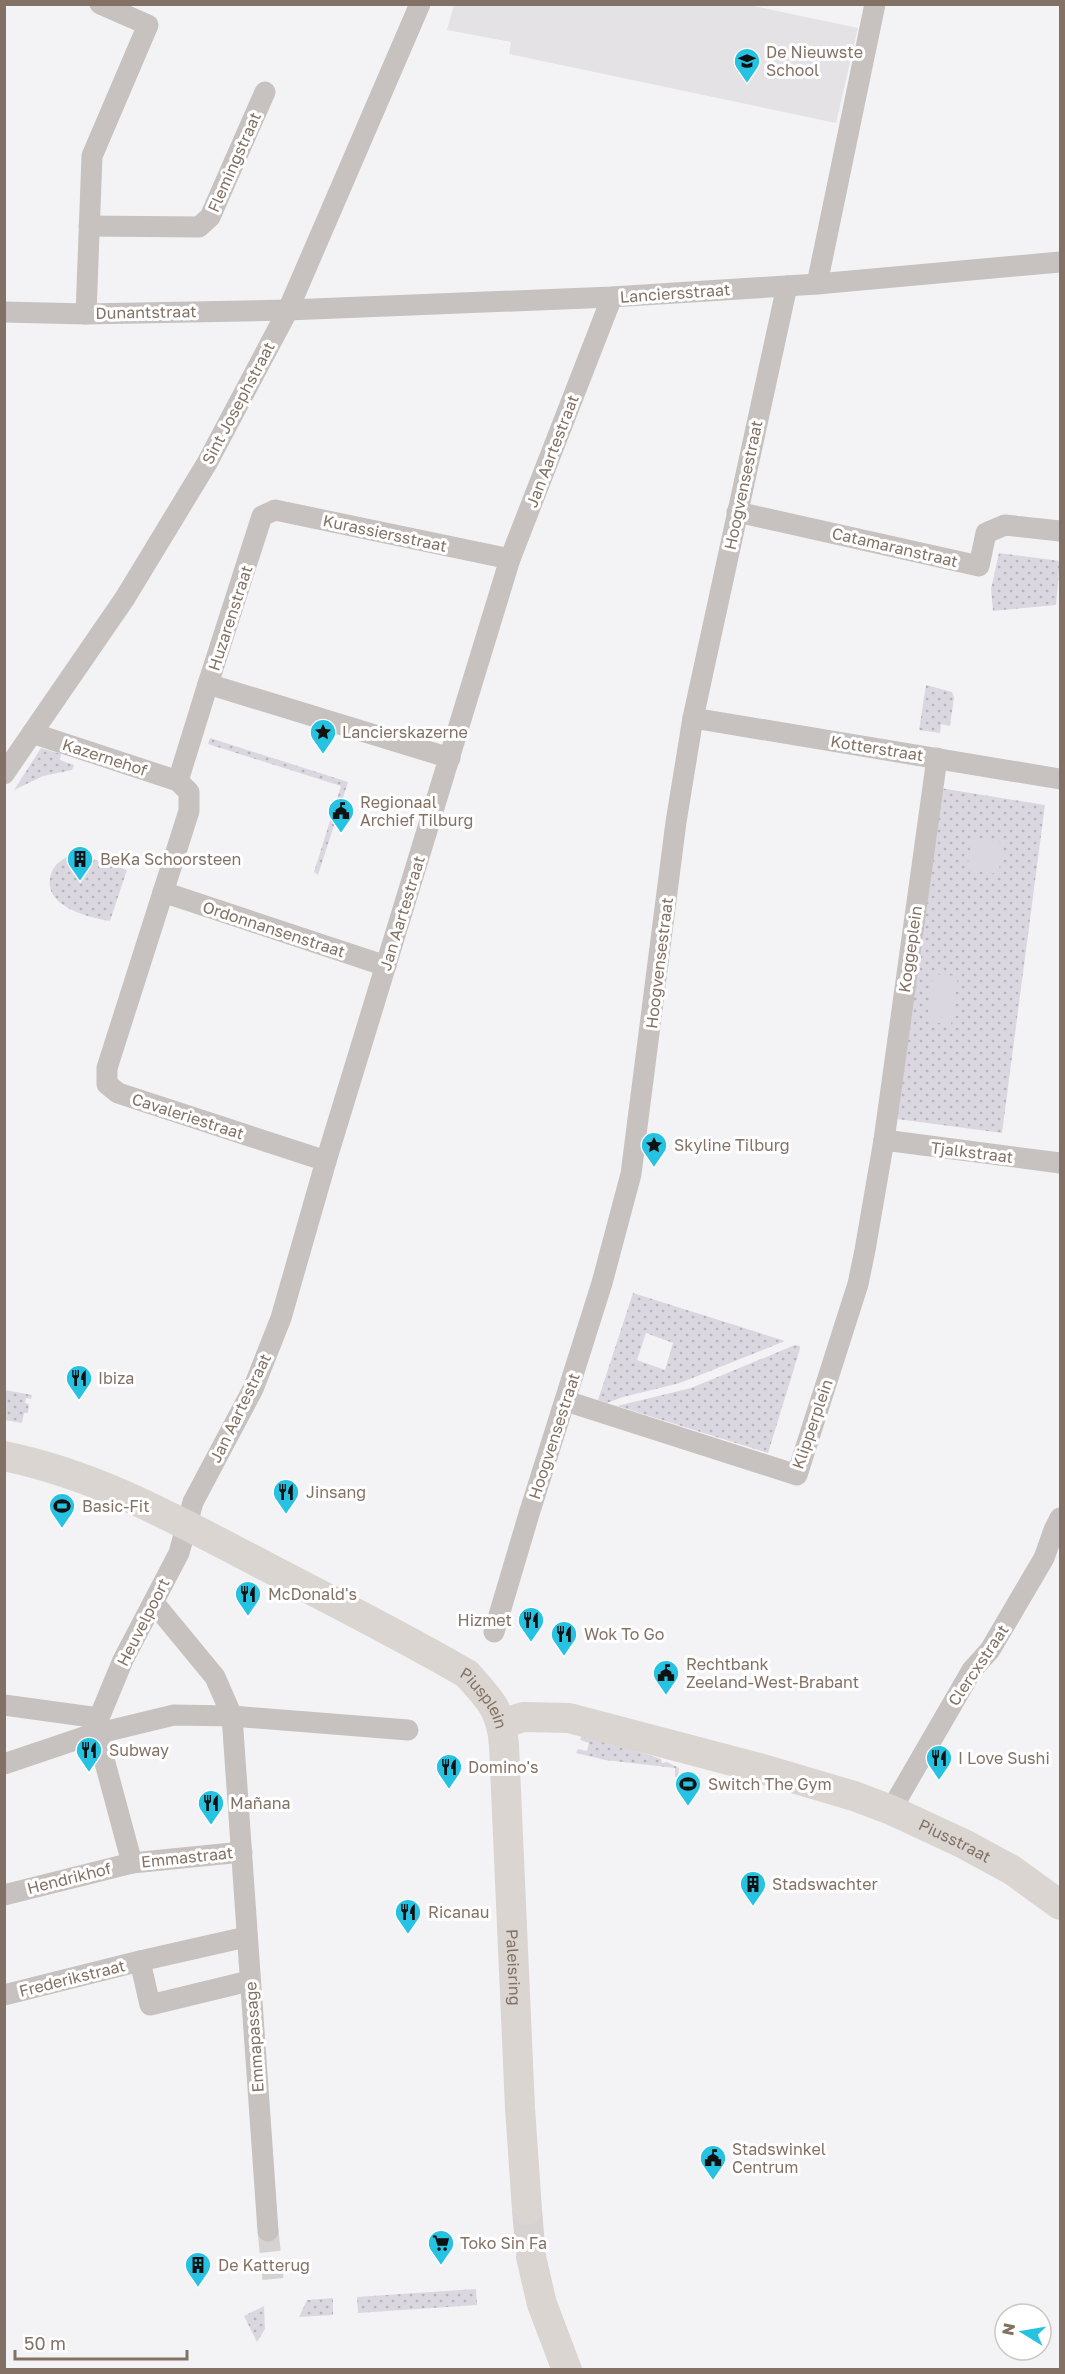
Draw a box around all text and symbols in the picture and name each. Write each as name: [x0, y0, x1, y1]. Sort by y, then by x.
place label: De Nieuwste School: [766, 42, 863, 80]
school or university icon: De Nieuwste School: [732, 46, 762, 84]
street label: Flemingstraat: [203, 109, 265, 215]
street label: Lanciersstraat: [619, 279, 731, 307]
street label: Dunantstraat: [95, 301, 197, 323]
street label: Sint Josephstraat: [197, 338, 279, 468]
street label: Jan Aartestraat: [521, 392, 583, 510]
street label: Hoogvensestraat: [719, 418, 767, 552]
street label: Kurassiersstraat: [321, 510, 449, 556]
street label: Catamaranstraat: [830, 523, 960, 571]
street label: Huzarenstraat: [204, 563, 256, 673]
place icon: Lancierskazerne: [308, 717, 338, 755]
place label: Lancierskazerne: [342, 722, 468, 742]
street label: Kotterstraat: [829, 731, 925, 765]
street label: Kazernehof: [60, 734, 150, 780]
place label: Regionaal Archief Tilburg: [360, 792, 473, 830]
public building icon: Regionaal Archief Tilburg: [326, 796, 356, 834]
building icon: BeKa Schoorsteen: [65, 844, 95, 882]
place label: BeKa Schoorsteen: [100, 849, 241, 869]
street label: Jan Aartestraat: [375, 853, 429, 973]
street label: Ordonnansenstraat: [200, 896, 348, 962]
street label: Hoogvensestraat: [641, 896, 677, 1030]
street label: Koggeplein: [894, 904, 926, 994]
street label: Cavaleriestraat: [130, 1088, 246, 1144]
place icon: Skyline Tilburg: [639, 1130, 669, 1168]
place label: Skyline Tilburg: [674, 1135, 790, 1155]
street label: Tjalkstraat: [930, 1137, 1014, 1167]
street label: Jan Aartestraat: [205, 1350, 275, 1466]
restaurant icon: Ibiza: [64, 1363, 94, 1401]
place label: Ibiza: [98, 1368, 134, 1388]
street label: Hoogvensestraat: [524, 1370, 584, 1502]
street label: Klipperplein: [787, 1376, 837, 1472]
restaurant icon: Jinsang: [271, 1477, 301, 1515]
place label: Jinsang: [306, 1482, 366, 1502]
sports icon: Basic-Fit: [47, 1491, 77, 1529]
place label: Basic-Fit: [82, 1496, 150, 1516]
street label: Heuvelpoort: [112, 1575, 174, 1669]
restaurant icon: McDonald's: [233, 1579, 263, 1617]
place label: McDonald's: [268, 1584, 357, 1604]
restaurant icon: Hizmet: [516, 1605, 546, 1643]
place label: Hizmet: [458, 1610, 512, 1630]
restaurant icon: Wok To Go: [549, 1619, 579, 1657]
street label: Clercxstraat: [943, 1621, 1013, 1709]
place label: Wok To Go: [584, 1624, 664, 1644]
place label: Rechtbank Zeeland-West-Brabant: [686, 1654, 859, 1692]
public building icon: Rechtbank Zeeland-West-Brabant: [651, 1658, 681, 1696]
street label: Piusplein: [457, 1662, 511, 1731]
restaurant icon: Subway: [74, 1735, 104, 1773]
place label: Subway: [109, 1740, 169, 1760]
restaurant icon: I Love Sushi: [924, 1743, 954, 1781]
place label: I Love Sushi: [958, 1748, 1050, 1768]
restaurant icon: Domino's: [434, 1752, 464, 1790]
place label: Domino's: [468, 1757, 539, 1777]
sports icon: Switch The Gym: [673, 1769, 703, 1807]
place label: Switch The Gym: [708, 1774, 832, 1794]
restaurant icon: Mañana: [196, 1788, 226, 1826]
place label: Mañana: [230, 1793, 291, 1813]
street label: Piusstraat: [915, 1814, 995, 1867]
street label: Emmastraat: [140, 1842, 234, 1872]
street label: Hendrikhof: [25, 1858, 113, 1898]
building icon: Stadswachter: [738, 1869, 768, 1907]
place label: Stadswachter: [772, 1874, 878, 1894]
restaurant icon: Ricanau: [393, 1897, 423, 1935]
place label: Ricanau: [428, 1902, 490, 1922]
street label: Paleisring: [502, 1929, 525, 2006]
street label: Frederikstraat: [17, 1955, 127, 2001]
street label: Emmapassage: [240, 1981, 268, 2093]
place label: Stadswinkel Centrum: [732, 2139, 826, 2177]
public building icon: Stadswinkel Centrum: [698, 2143, 728, 2181]
supermarket icon: Toko Sin Fa: [426, 2228, 456, 2266]
place label: Toko Sin Fa: [460, 2233, 547, 2253]
building icon: De Katterug: [183, 2250, 213, 2288]
place label: De Katterug: [218, 2255, 310, 2275]
north arrow: [993, 2302, 1053, 2362]
text: N: [997, 2321, 1019, 2337]
scale bar: [15, 2323, 188, 2361]
text: 50 m: [24, 2332, 66, 2354]

